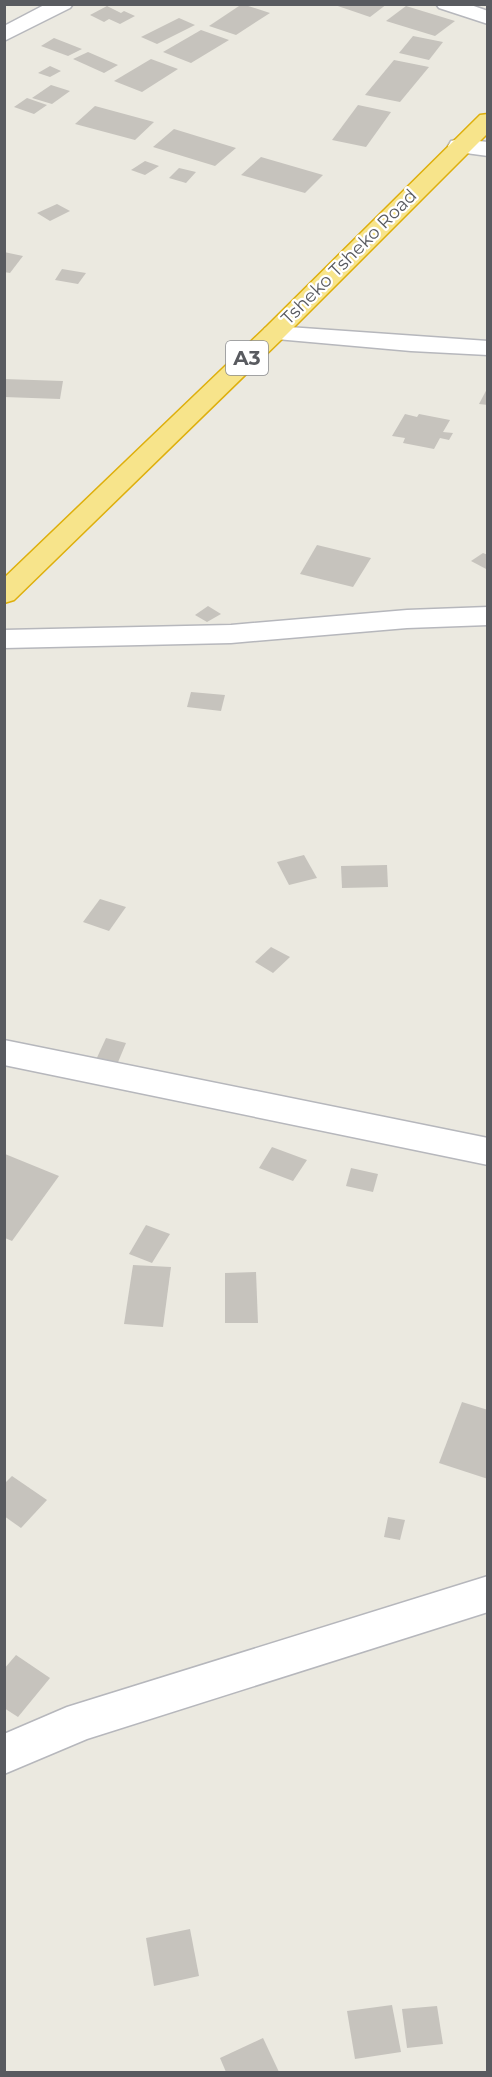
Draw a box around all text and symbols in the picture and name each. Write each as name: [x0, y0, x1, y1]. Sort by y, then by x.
street label: Tsheko Tsheko Road: [277, 185, 421, 329]
road number: A3: [226, 341, 268, 375]

